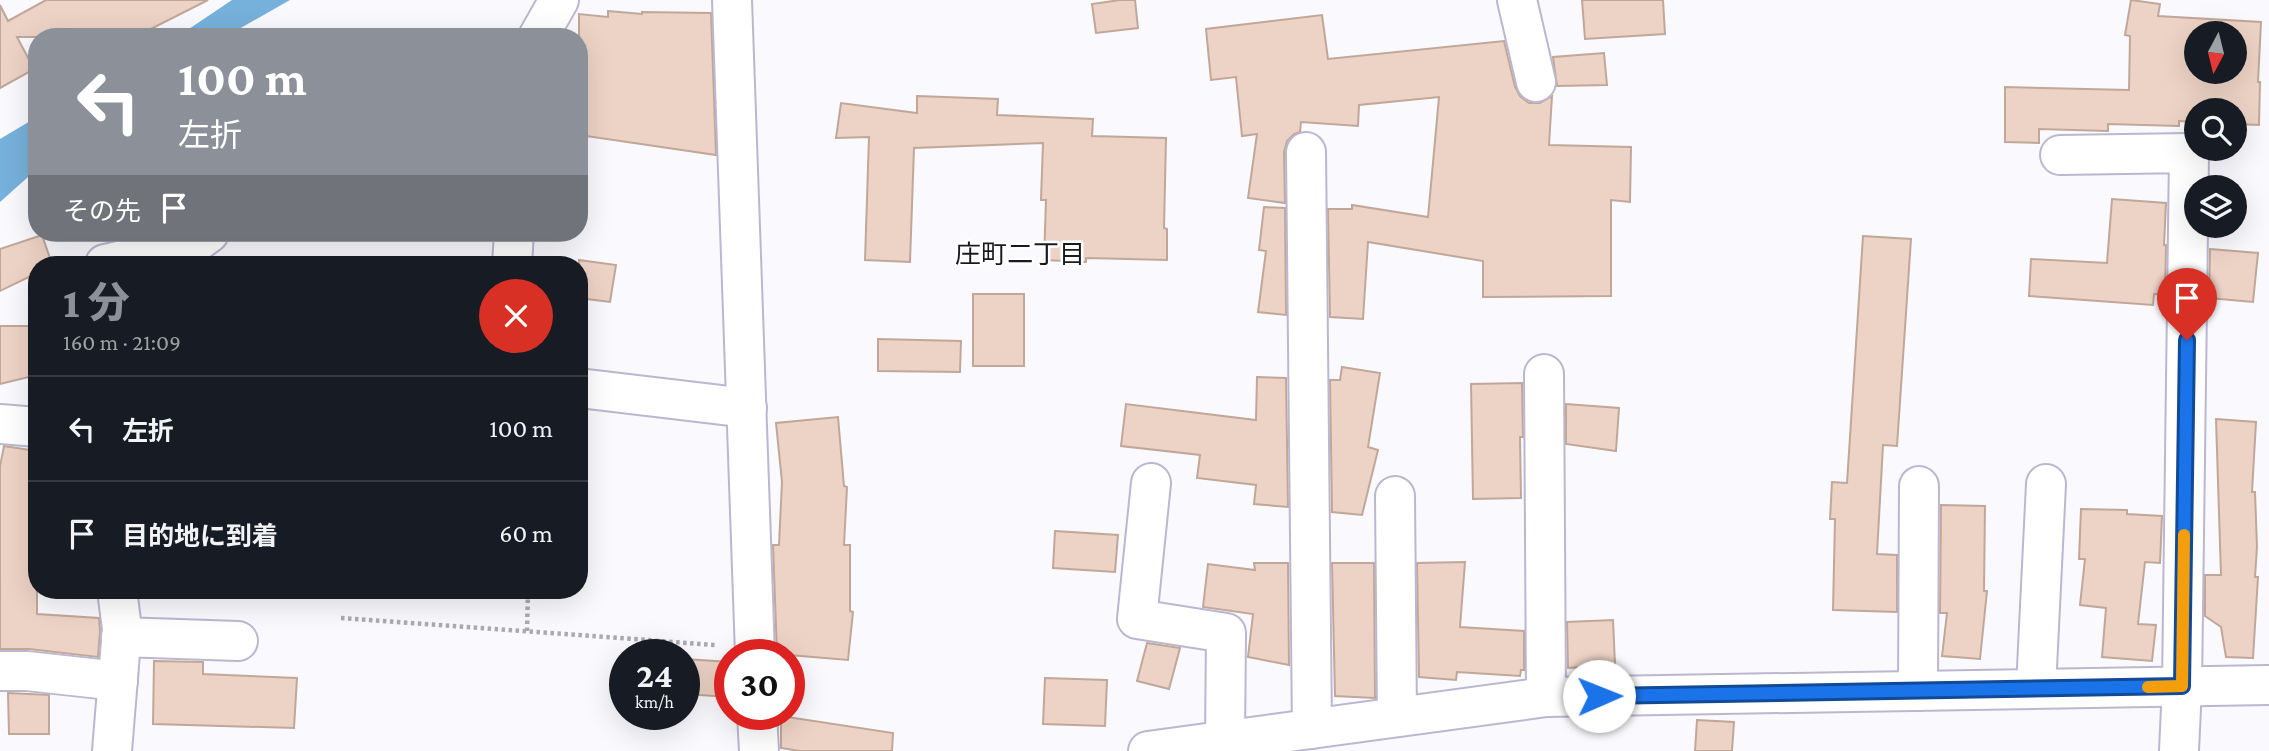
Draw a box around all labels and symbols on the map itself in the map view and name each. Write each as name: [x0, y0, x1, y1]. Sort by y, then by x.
north arrow: [2184, 21, 2247, 84]
district label: 庄町二丁目: [955, 240, 1085, 269]
pin: [2157, 268, 2217, 340]
speed limit sign: 30: [714, 639, 805, 730]
position arrow: [1562, 659, 1636, 733]

